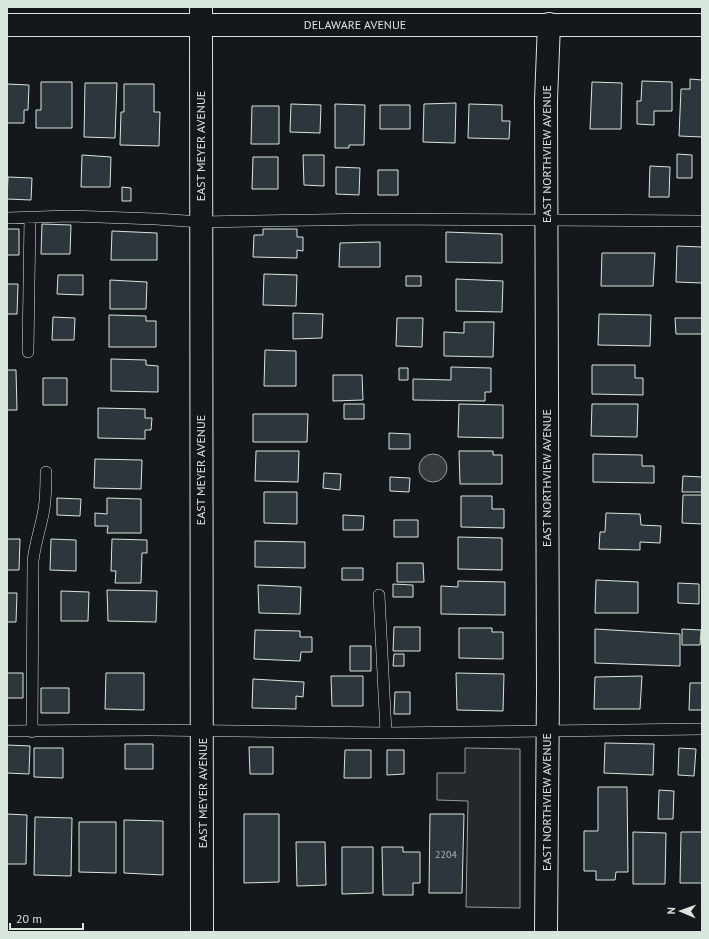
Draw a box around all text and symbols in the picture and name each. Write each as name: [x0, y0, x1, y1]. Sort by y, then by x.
street label: DELAWARE AVENUE: [304, 17, 406, 32]
street label: EAST NORTHVIEW AVENUE: [539, 85, 554, 223]
street label: EAST MEYER AVENUE: [193, 91, 208, 201]
street label: EAST NORTHVIEW AVENUE: [539, 409, 554, 547]
street label: EAST MEYER AVENUE: [193, 415, 208, 525]
street label: EAST NORTHVIEW AVENUE: [539, 733, 554, 871]
street label: EAST MEYER AVENUE: [195, 738, 210, 848]
house number: 2204: [435, 848, 457, 861]
north arrow: [661, 891, 701, 931]
scale bar: [10, 905, 83, 931]
text: N: [664, 907, 678, 915]
text: 20 m: [16, 911, 42, 926]

